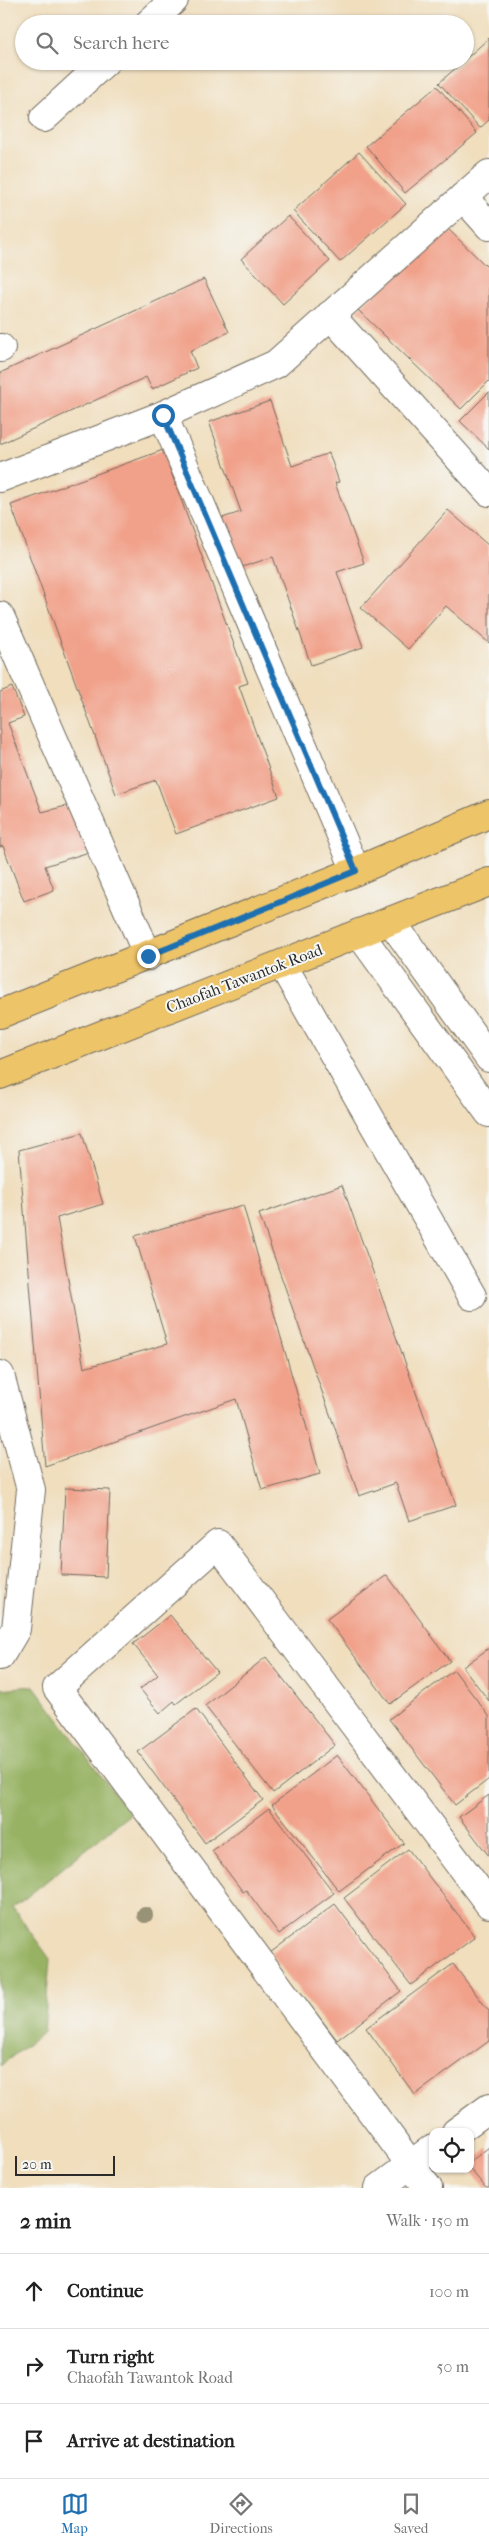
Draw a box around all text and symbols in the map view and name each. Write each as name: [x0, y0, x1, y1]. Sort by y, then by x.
search box: [15, 15, 474, 70]
icon: search: [33, 29, 61, 57]
text: Search here: [73, 32, 169, 54]
route start: [152, 404, 175, 427]
street label: Chaofah Tawantok Road: [163, 940, 325, 1017]
route end: [137, 945, 160, 968]
map controls: [429, 2128, 474, 2173]
button: locate: [429, 2128, 474, 2173]
scale bar: [15, 2153, 115, 2176]
text: 20 m: [22, 2156, 52, 2173]
text: 2 min: [20, 2209, 71, 2233]
text: Walk · 150 m: [386, 2211, 469, 2230]
icon: ahead: [20, 2277, 48, 2305]
text: Continue: [67, 2280, 143, 2302]
text: 100 m: [429, 2282, 469, 2301]
text: Turn right: [67, 2346, 154, 2368]
icon: right: [20, 2352, 48, 2380]
text: 50 m: [437, 2357, 469, 2376]
text: Chaofah Tawantok Road: [67, 2368, 233, 2387]
icon: arrive: [20, 2427, 48, 2455]
text: Arrive at destination: [67, 2430, 235, 2452]
tab: Map: [61, 2490, 89, 2537]
tab: Directions: [210, 2490, 273, 2537]
tab: Saved: [394, 2490, 428, 2537]

